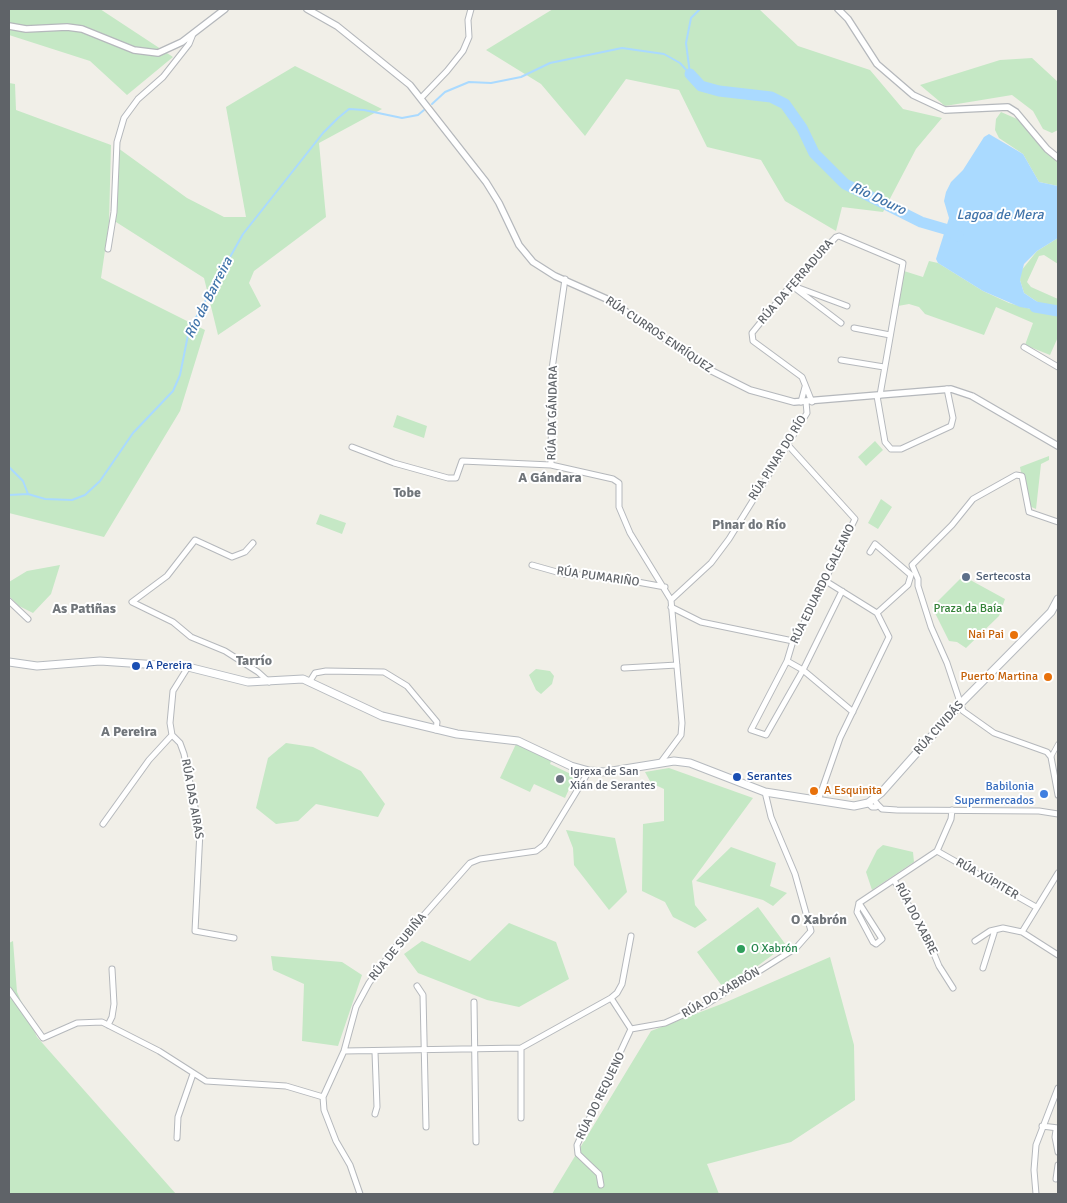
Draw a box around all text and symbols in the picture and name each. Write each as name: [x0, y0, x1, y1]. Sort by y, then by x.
water label: Río Douro: [848, 179, 908, 219]
water label: Lagoa de Mera: [956, 207, 1044, 223]
street label: RÚA DA FERRADURA: [755, 237, 837, 327]
water label: Río da Barreira: [181, 255, 237, 341]
street label: RÚA CURROS ENRÍQUEZ: [603, 294, 715, 376]
street label: RÚA DA GÁNDARA: [545, 365, 561, 461]
street label: RÚA PINAR DO RÍO: [746, 413, 810, 503]
district label: A Gándara: [518, 470, 582, 486]
district label: Tobe: [393, 485, 421, 501]
district label: Pinar do Río: [712, 517, 786, 533]
street label: RÚA EDUARDO GALEANO: [788, 522, 858, 646]
street label: RÚA PUMARIÑO: [556, 564, 640, 590]
place label: Sertecosta: [976, 570, 1031, 584]
marker: Sertecosta: [960, 571, 972, 583]
district label: As Patiñas: [52, 601, 116, 617]
park label: Praza da Baía: [934, 602, 1002, 616]
place label: Nai Pai: [968, 628, 1004, 642]
marker: Nai Pai: [1008, 629, 1020, 641]
district label: Tarrío: [236, 653, 272, 669]
place label: A Pereira: [146, 659, 192, 673]
marker: A Pereira: [130, 660, 142, 672]
place label: Puerto Martina: [961, 670, 1038, 684]
marker: Puerto Martina: [1042, 671, 1054, 683]
street label: RÚA CIVIDÁS: [911, 698, 967, 758]
district label: A Pereira: [101, 724, 157, 740]
street label: RÚA DAS AIRAS: [178, 758, 206, 840]
place label: Igrexa de San Xián de Serantes: [570, 765, 656, 793]
place label: Serantes: [747, 770, 792, 784]
marker: Serantes: [731, 771, 743, 783]
marker: Igrexa de San Xián de Serantes: [554, 773, 566, 785]
place label: Babilonia Supermercados: [955, 780, 1034, 808]
place label: A Esquinita: [824, 784, 882, 798]
marker: A Esquinita: [808, 785, 820, 797]
marker: Babilonia Supermercados: [1038, 788, 1050, 800]
street label: RÚA XÚPITER: [953, 855, 1021, 903]
street label: RÚA DO XABRE: [892, 881, 940, 957]
street label: RÚA DE SUBIÑA: [366, 910, 430, 984]
district label: O Xabrón: [791, 912, 847, 928]
place label: O Xabrón: [751, 942, 798, 956]
marker: O Xabrón: [735, 943, 747, 955]
street label: RÚA DO XABRÓN: [679, 965, 763, 1021]
street label: RÚA DO REQUENO: [574, 1050, 628, 1142]

